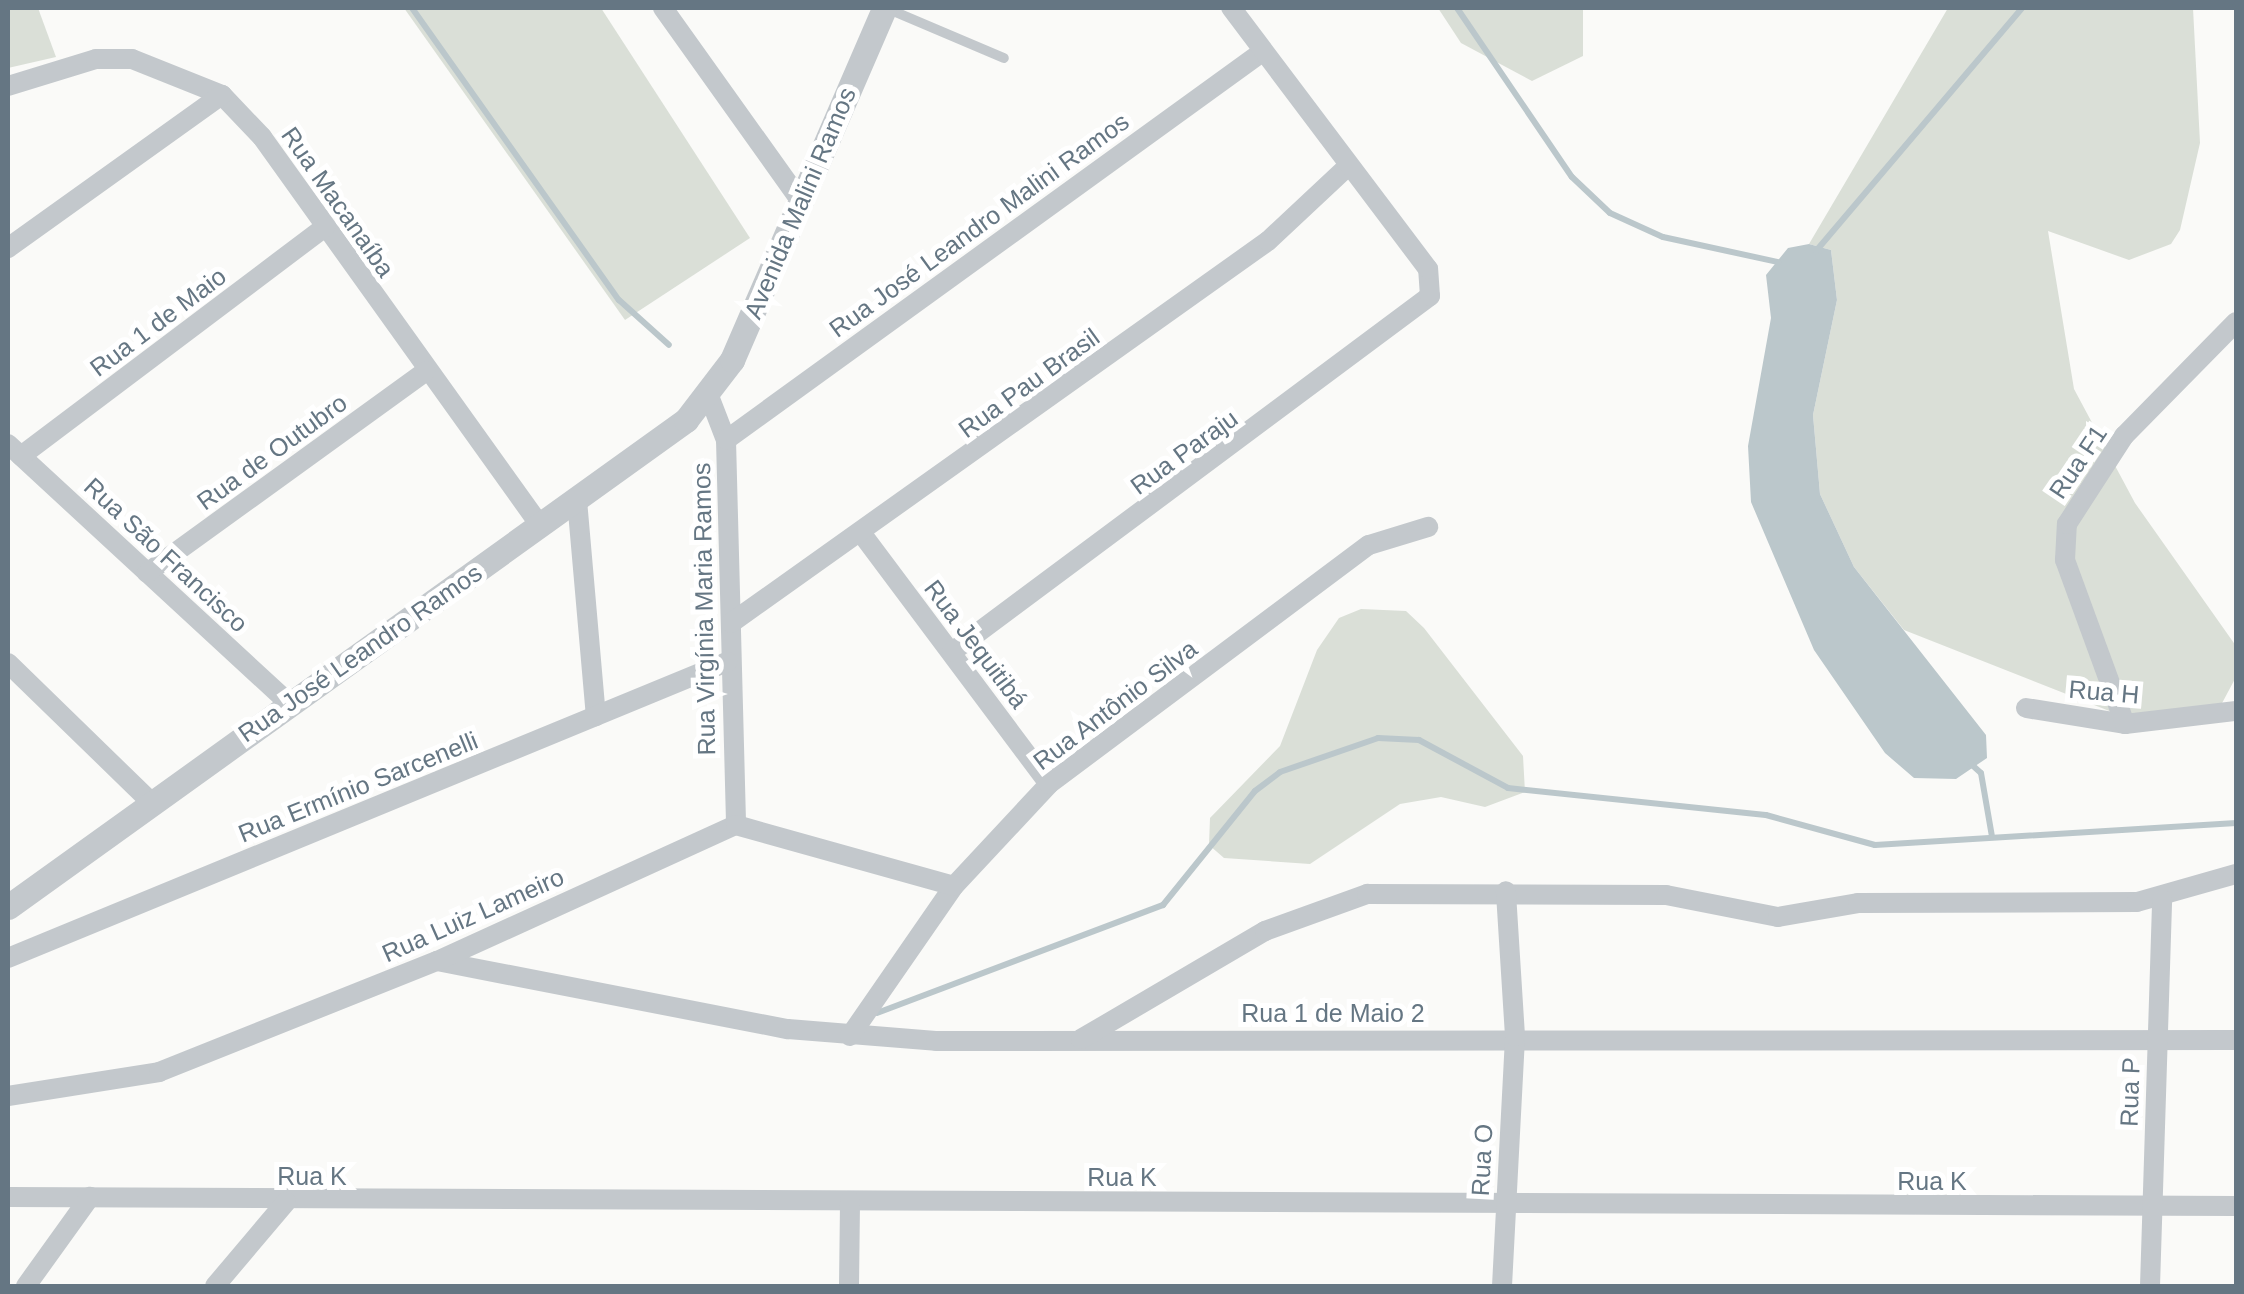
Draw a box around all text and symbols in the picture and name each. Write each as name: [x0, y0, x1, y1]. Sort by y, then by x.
street label: Avenida Malini Ramos: [738, 83, 862, 323]
street label: Rua José Leandro Malini Ramos: [823, 106, 1135, 344]
street label: Rua Macanaíba: [275, 121, 401, 283]
street label: Rua 1 de Maio: [84, 261, 232, 383]
street label: Rua Pau Brasil: [953, 322, 1105, 444]
street label: Rua de Outubro: [191, 388, 353, 516]
street label: Rua Paraju: [1125, 403, 1243, 501]
street label: Rua F1: [2043, 420, 2113, 504]
street label: Rua Virgínia Maria Ramos: [686, 462, 722, 756]
street label: Rua São Francisco: [78, 472, 254, 638]
street label: Rua José Leandro Ramos: [232, 557, 488, 749]
street label: Rua Jequitibá: [918, 574, 1034, 714]
street label: Rua Antônio Silva: [1027, 633, 1203, 777]
street label: Rua H: [2067, 674, 2141, 710]
street label: Rua Ermínio Sarcenelli: [234, 725, 482, 849]
street label: Rua Luiz Lameiro: [377, 861, 569, 969]
street label: Rua 1 de Maio 2: [1241, 998, 1425, 1028]
street label: Rua P: [2114, 1057, 2146, 1127]
street label: Rua O: [1465, 1123, 1499, 1197]
street label: Rua K: [277, 1161, 347, 1191]
street label: Rua K: [1087, 1162, 1157, 1192]
street label: Rua K: [1897, 1166, 1967, 1196]

